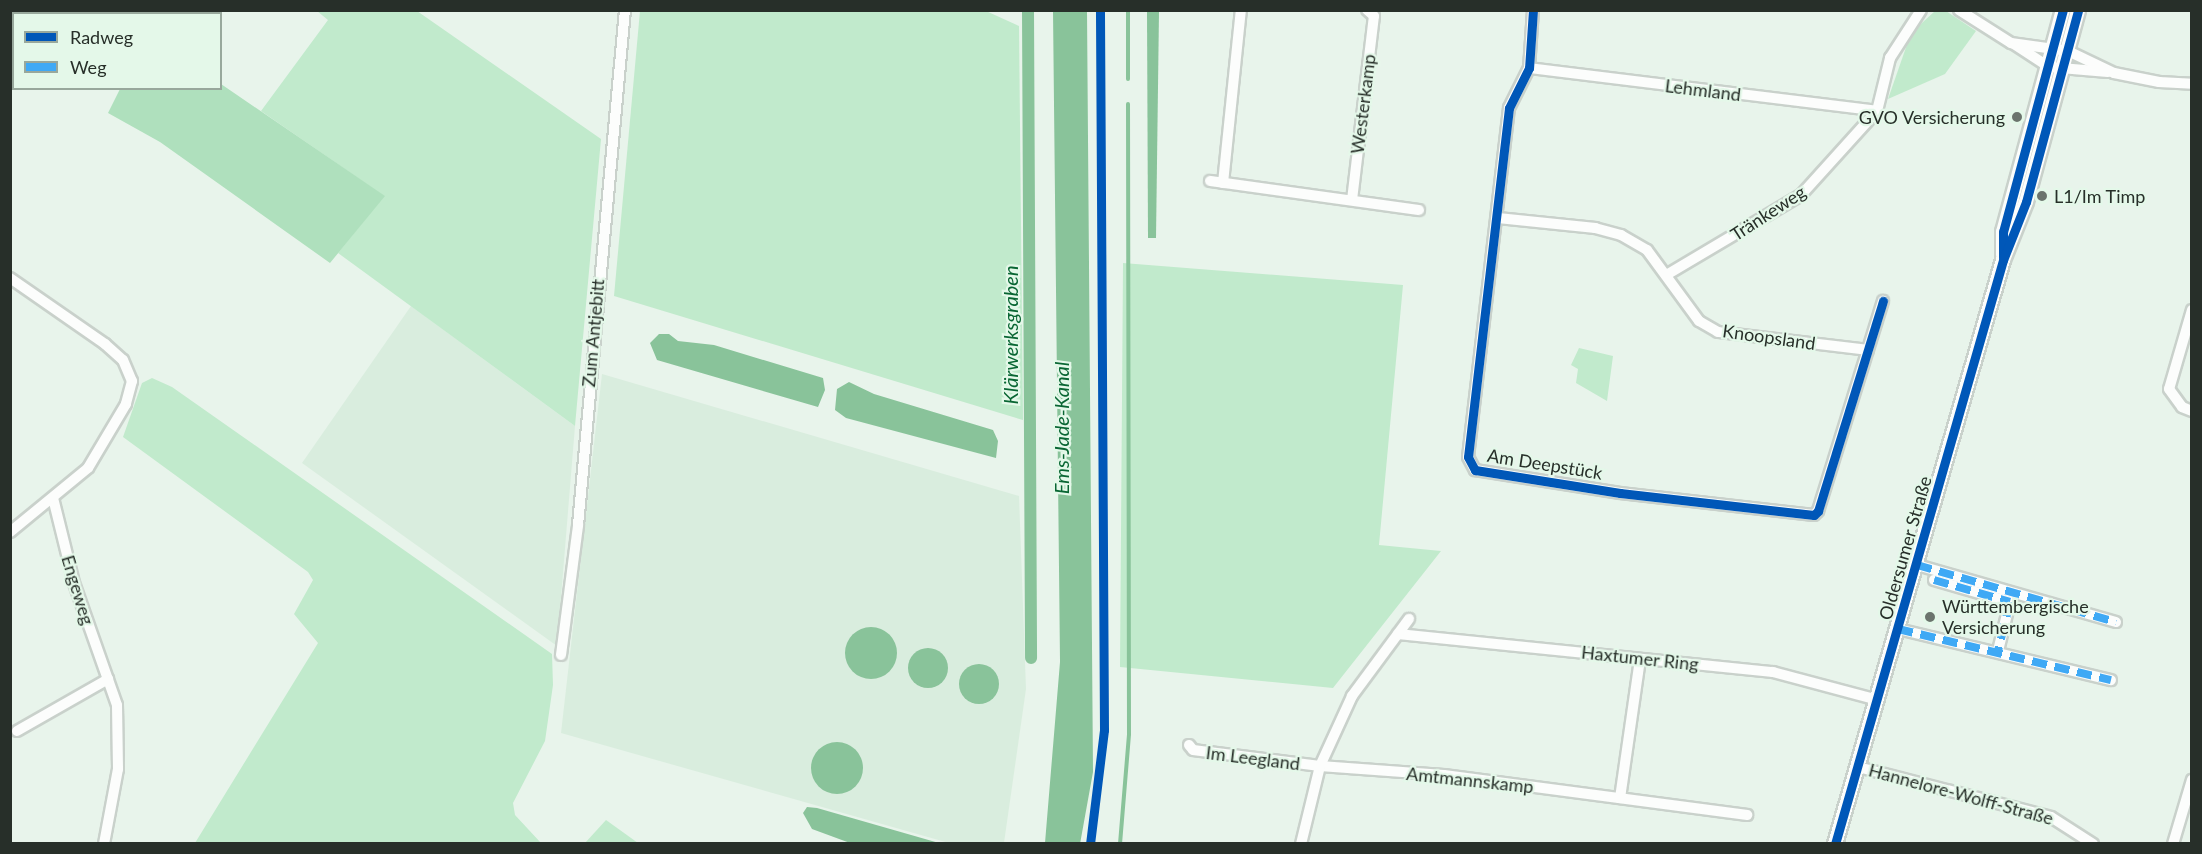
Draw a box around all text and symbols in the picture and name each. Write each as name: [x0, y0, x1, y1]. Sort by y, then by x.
legend: [12, 12, 222, 90]
text: Radweg: [70, 26, 133, 48]
street label: Westerkamp: [1346, 53, 1380, 155]
text: Weg: [70, 56, 107, 78]
street label: Lehmland: [1664, 75, 1742, 105]
place label: GVO Versicherung: [1858, 106, 2005, 128]
marker: GVO Versicherung: [2010, 110, 2024, 124]
street label: Tränkeweg: [1726, 181, 1810, 245]
place label: L1/Im Timp: [2054, 185, 2146, 207]
marker: L1/Im Timp: [2035, 189, 2049, 203]
water label: Klärwerksgraben: [998, 265, 1022, 405]
street label: Zum Antjebitt: [577, 278, 609, 388]
street label: Knoopsland: [1721, 320, 1817, 354]
water label: Ems-Jade-Kanal: [1049, 362, 1073, 494]
street label: Am Deepstück: [1486, 444, 1604, 484]
street label: Oldersumer Straße: [1874, 473, 1936, 623]
street label: Engeweg: [57, 553, 99, 627]
place label: Württembergische Versicherung: [1942, 596, 2089, 638]
marker: Württembergische Versicherung: [1923, 610, 1937, 624]
street label: Haxtumer Ring: [1580, 641, 1700, 675]
street label: Im Leegland: [1205, 742, 1301, 774]
street label: Hannelore-Wolff-Straße: [1866, 759, 2056, 829]
street label: Amtmannskamp: [1405, 763, 1535, 797]

